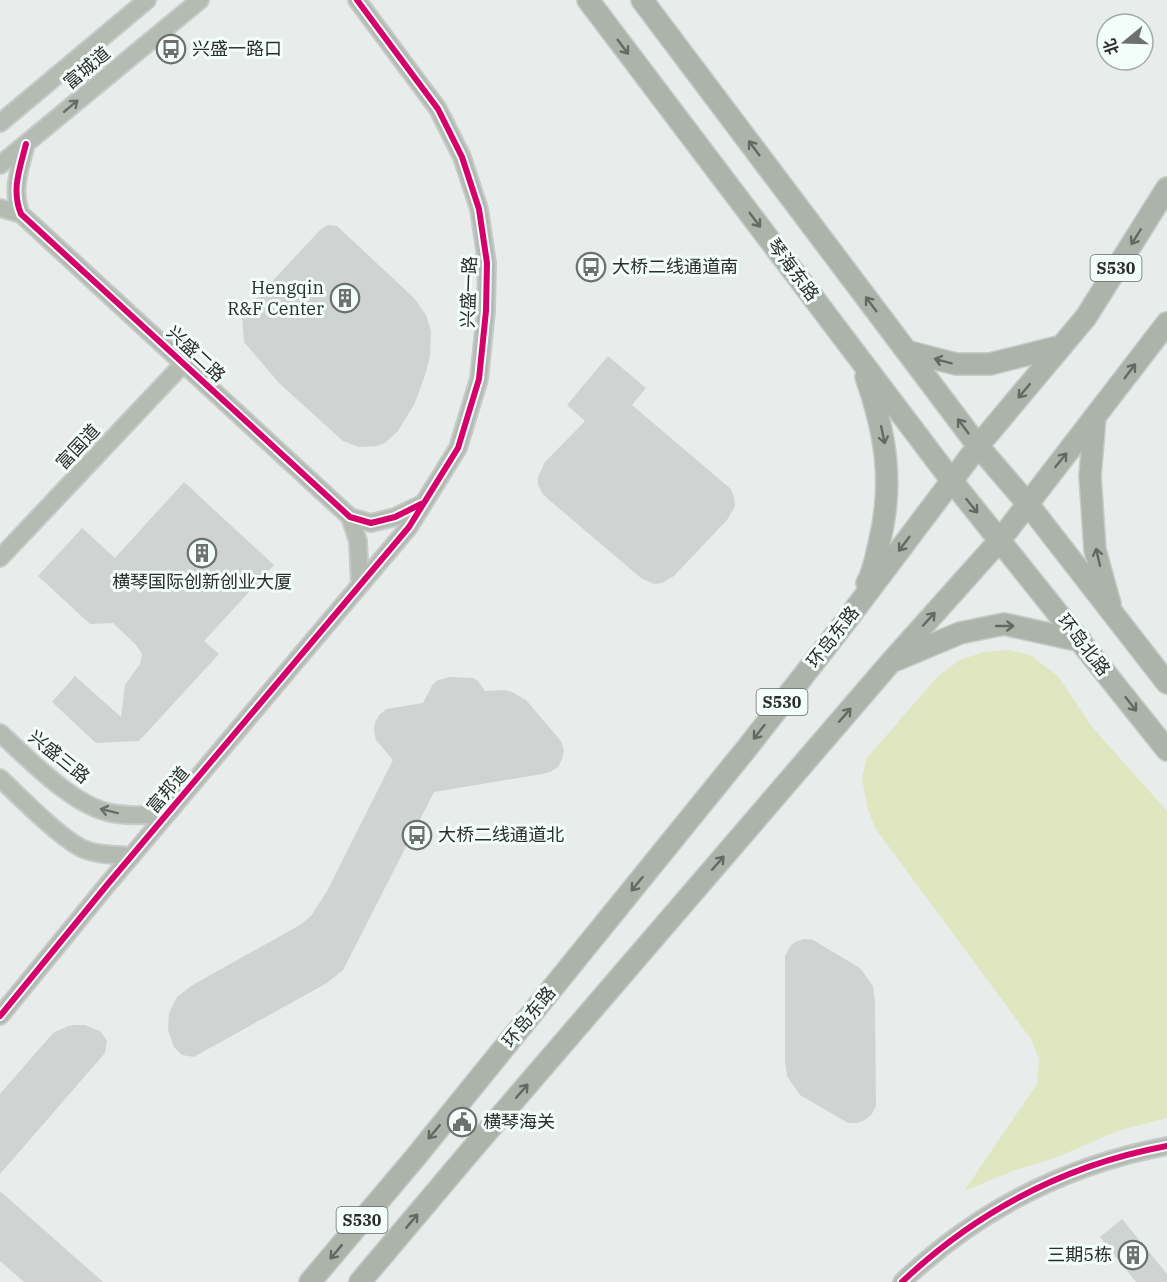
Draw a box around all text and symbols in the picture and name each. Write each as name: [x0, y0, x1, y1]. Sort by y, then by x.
north arrow: [1095, 12, 1155, 72]
bus stop icon: 兴盛一路口: [155, 33, 187, 65]
text: 北: [1099, 36, 1123, 58]
place label: 兴盛一路口: [192, 37, 282, 60]
one-way arrow: [617, 38, 630, 54]
street label: 富城道: [59, 41, 115, 94]
one-way arrow: [63, 100, 79, 113]
one-way arrow: [748, 140, 761, 156]
one-way arrow: [748, 211, 761, 227]
one-way arrow: [1129, 229, 1142, 246]
street label: 琴海东路: [763, 234, 824, 305]
bus stop icon: 大桥二线通道南: [575, 251, 607, 283]
place label: 大桥二线通道南: [612, 255, 738, 278]
road number: S530: [1090, 255, 1142, 281]
street label: 兴盛一路: [456, 256, 481, 328]
place label: Hengqin R&F Center: [227, 276, 324, 320]
building icon: Hengqin R&F Center: [329, 282, 361, 314]
one-way arrow: [865, 296, 878, 312]
street label: 兴盛二路: [162, 321, 231, 387]
one-way arrow: [934, 354, 953, 366]
one-way arrow: [1124, 363, 1137, 379]
one-way arrow: [1018, 383, 1031, 399]
one-way arrow: [956, 418, 969, 434]
street label: 富国道: [51, 419, 104, 474]
one-way arrow: [878, 425, 889, 445]
one-way arrow: [1054, 452, 1067, 468]
one-way arrow: [966, 498, 979, 514]
one-way arrow: [898, 536, 910, 552]
building icon: 横琴国际创新创业大厦: [186, 537, 218, 569]
one-way arrow: [1091, 548, 1103, 567]
place label: 横琴国际创新创业大厦: [112, 570, 292, 593]
street label: 环岛东路: [801, 601, 864, 672]
street label: 环岛北路: [1053, 609, 1116, 680]
one-way arrow: [922, 612, 936, 627]
one-way arrow: [994, 620, 1014, 632]
road number: S530: [756, 689, 808, 715]
one-way arrow: [1124, 696, 1137, 712]
one-way arrow: [838, 708, 852, 723]
one-way arrow: [753, 724, 766, 740]
street label: 兴盛三路: [24, 725, 95, 788]
street label: 富邦道: [141, 762, 194, 818]
one-way arrow: [100, 805, 119, 817]
bus stop icon: 大桥二线通道北: [401, 819, 433, 851]
place label: 大桥二线通道北: [438, 823, 564, 846]
one-way arrow: [711, 856, 725, 871]
one-way arrow: [630, 876, 643, 892]
street label: 环岛东路: [497, 981, 560, 1052]
one-way arrow: [515, 1083, 529, 1098]
public building icon: 横琴海关: [446, 1106, 478, 1138]
place label: 横琴海关: [483, 1110, 555, 1133]
one-way arrow: [427, 1124, 441, 1139]
road number: S530: [336, 1207, 388, 1233]
one-way arrow: [405, 1213, 418, 1229]
building icon: 三期5栋: [1117, 1239, 1149, 1271]
place label: 三期5栋: [1047, 1243, 1112, 1266]
one-way arrow: [329, 1244, 342, 1260]

